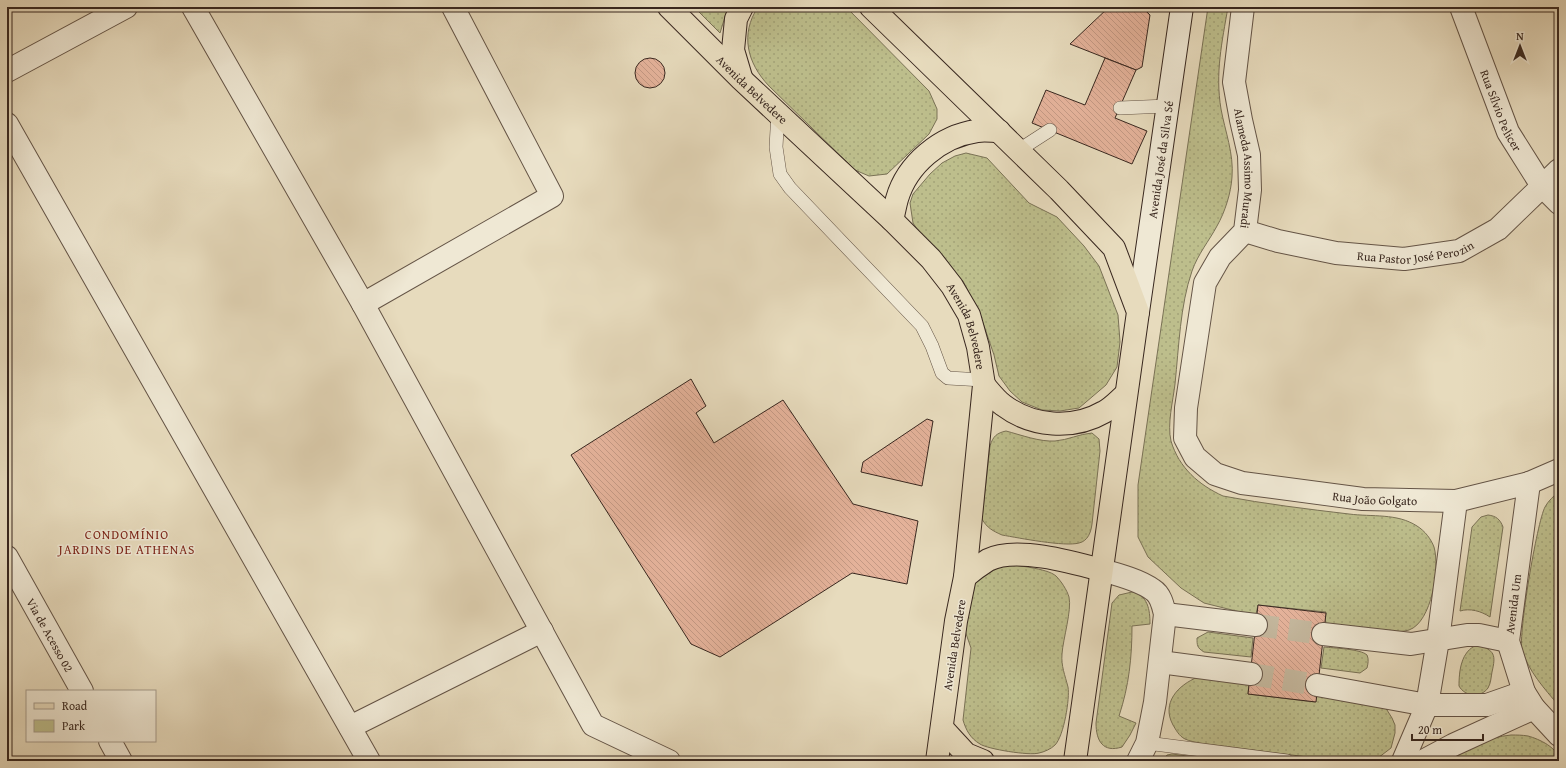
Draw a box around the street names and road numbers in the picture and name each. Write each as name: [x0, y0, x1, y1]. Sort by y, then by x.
street label: Avenida Belvedere: [713, 51, 792, 127]
street label: Rua Sílvio Pelicer: [1477, 67, 1526, 154]
street label: Avenida José da Silva Sé: [1143, 99, 1177, 220]
street label: Alameda Assimo Muradi: [1230, 107, 1258, 230]
street label: Rua Pastor José Perozin: [1356, 236, 1477, 268]
street label: Avenida Belvedere: [943, 279, 990, 371]
street label: Rua João Golgato: [1332, 487, 1417, 509]
street label: Avenida Um: [1501, 573, 1525, 635]
street label: Via de Acesso 02: [23, 595, 78, 675]
street label: Avenida Belvedere: [938, 598, 970, 692]

